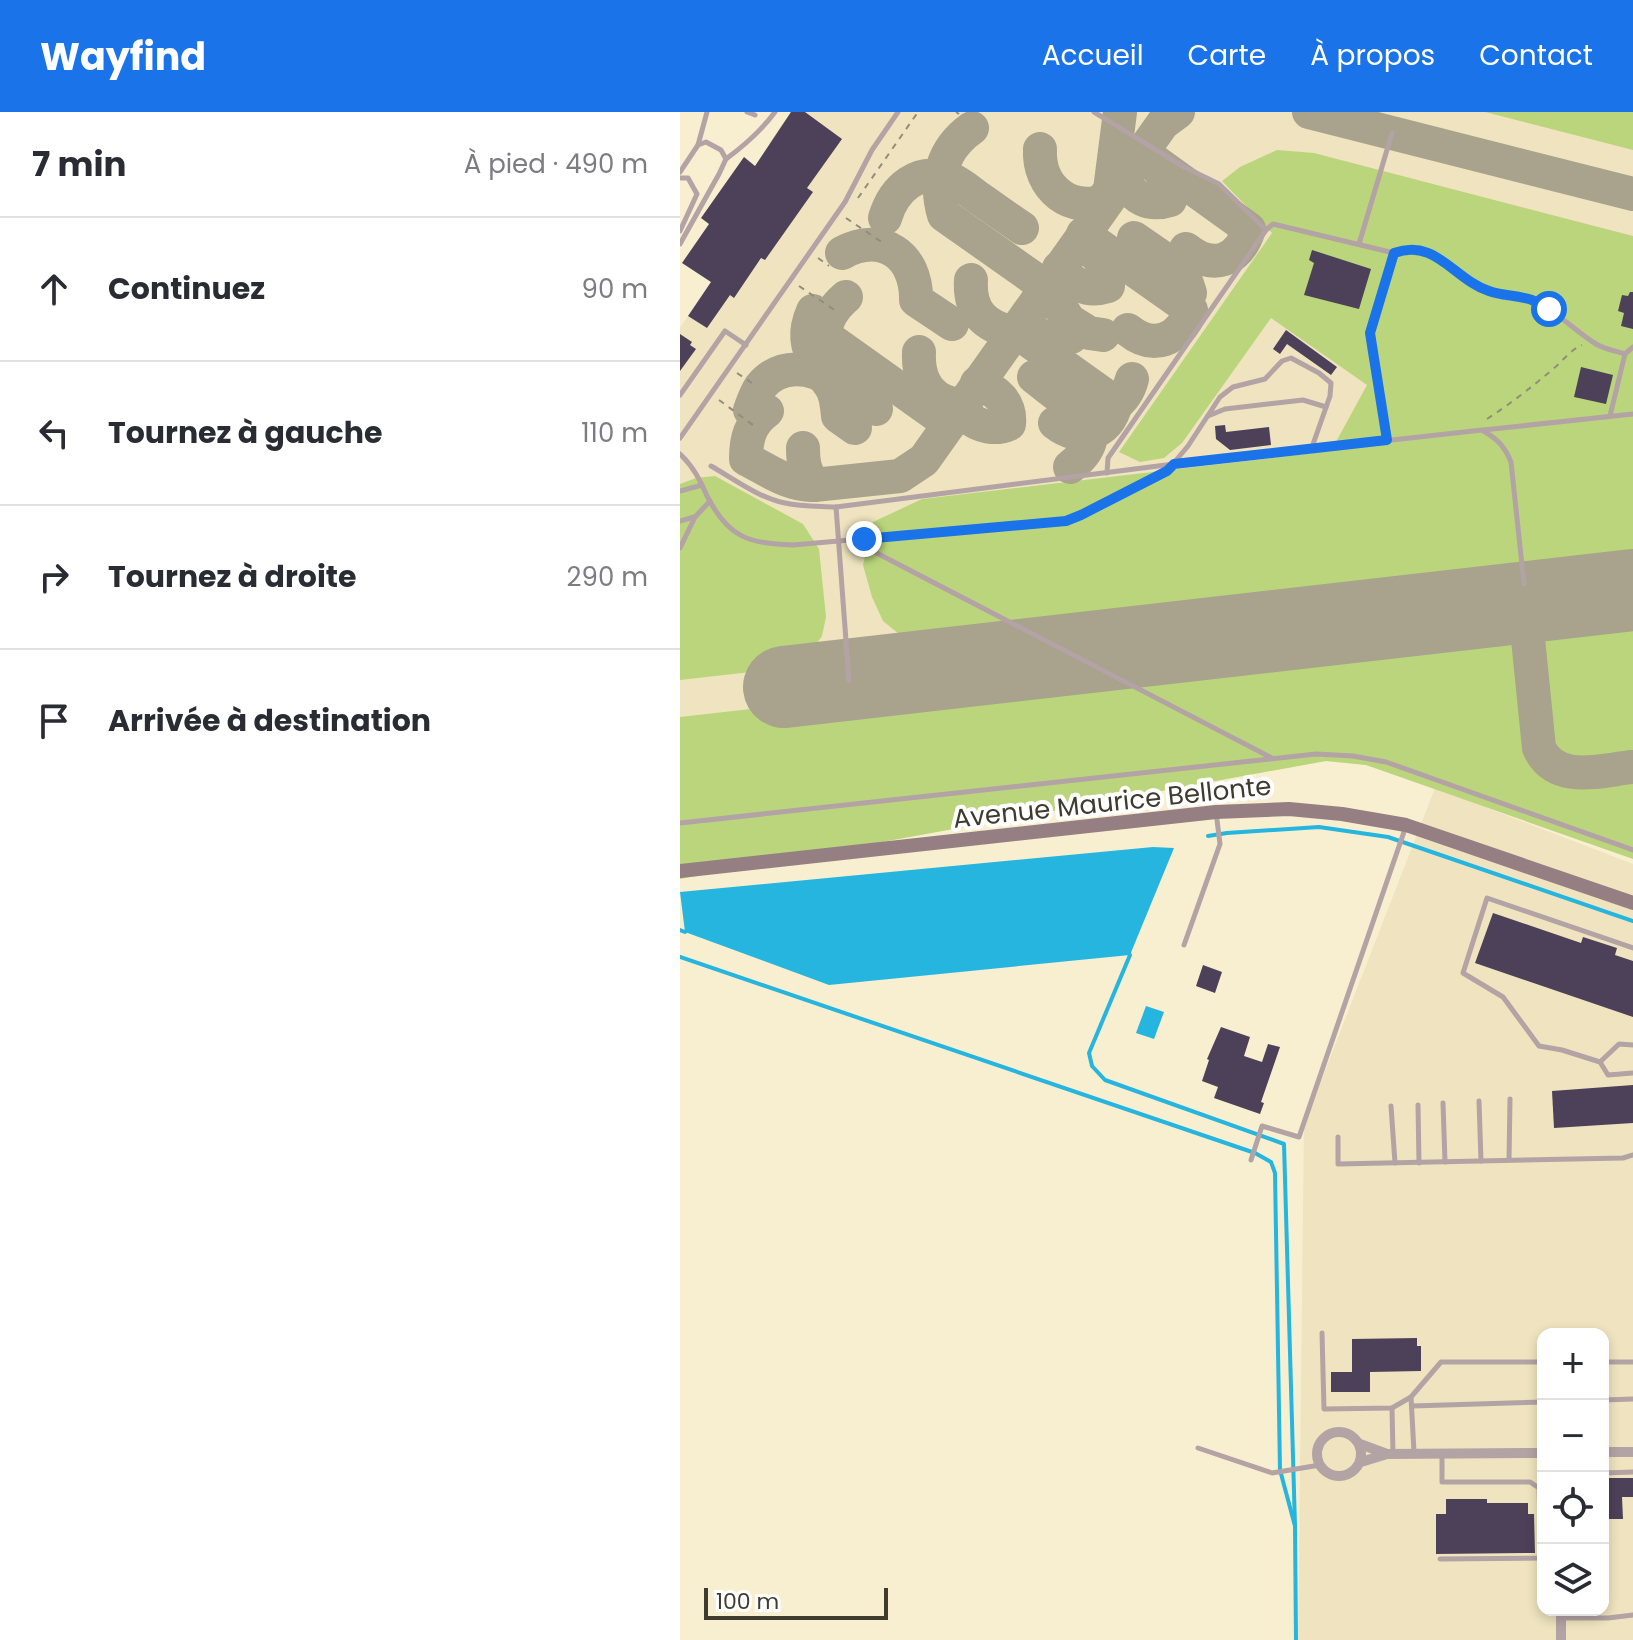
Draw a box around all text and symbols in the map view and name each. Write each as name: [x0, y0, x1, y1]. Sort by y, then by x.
text: Wayfind: [40, 30, 206, 83]
text: Accueil: [1042, 36, 1144, 75]
text: Carte: [1188, 36, 1266, 75]
text: À propos: [1310, 36, 1435, 75]
text: Contact: [1479, 36, 1593, 75]
text: 7 min: [32, 140, 126, 188]
text: À pied · 490 m: [464, 146, 648, 182]
icon: ahead: [32, 267, 76, 311]
text: Continuez: [108, 267, 265, 310]
text: 90 m: [582, 271, 648, 307]
route start: [1531, 291, 1567, 327]
icon: left: [32, 411, 76, 455]
text: Tournez à gauche: [108, 411, 382, 454]
text: 110 m: [581, 415, 648, 451]
route end: [846, 521, 882, 557]
icon: right: [32, 555, 76, 599]
text: Tournez à droite: [108, 555, 356, 598]
text: 290 m: [567, 559, 648, 595]
icon: arrive: [32, 699, 76, 743]
text: Arrivée à destination: [108, 699, 431, 742]
street label: Avenue Maurice Bellonte: [951, 767, 1273, 837]
map controls: [1537, 1328, 1609, 1616]
button: +: [1537, 1328, 1609, 1400]
button: −: [1537, 1400, 1609, 1472]
button: locate: [1537, 1472, 1609, 1544]
button: layers: [1537, 1544, 1609, 1616]
scale bar: [704, 1584, 888, 1620]
text: 100 m: [716, 1586, 779, 1617]

